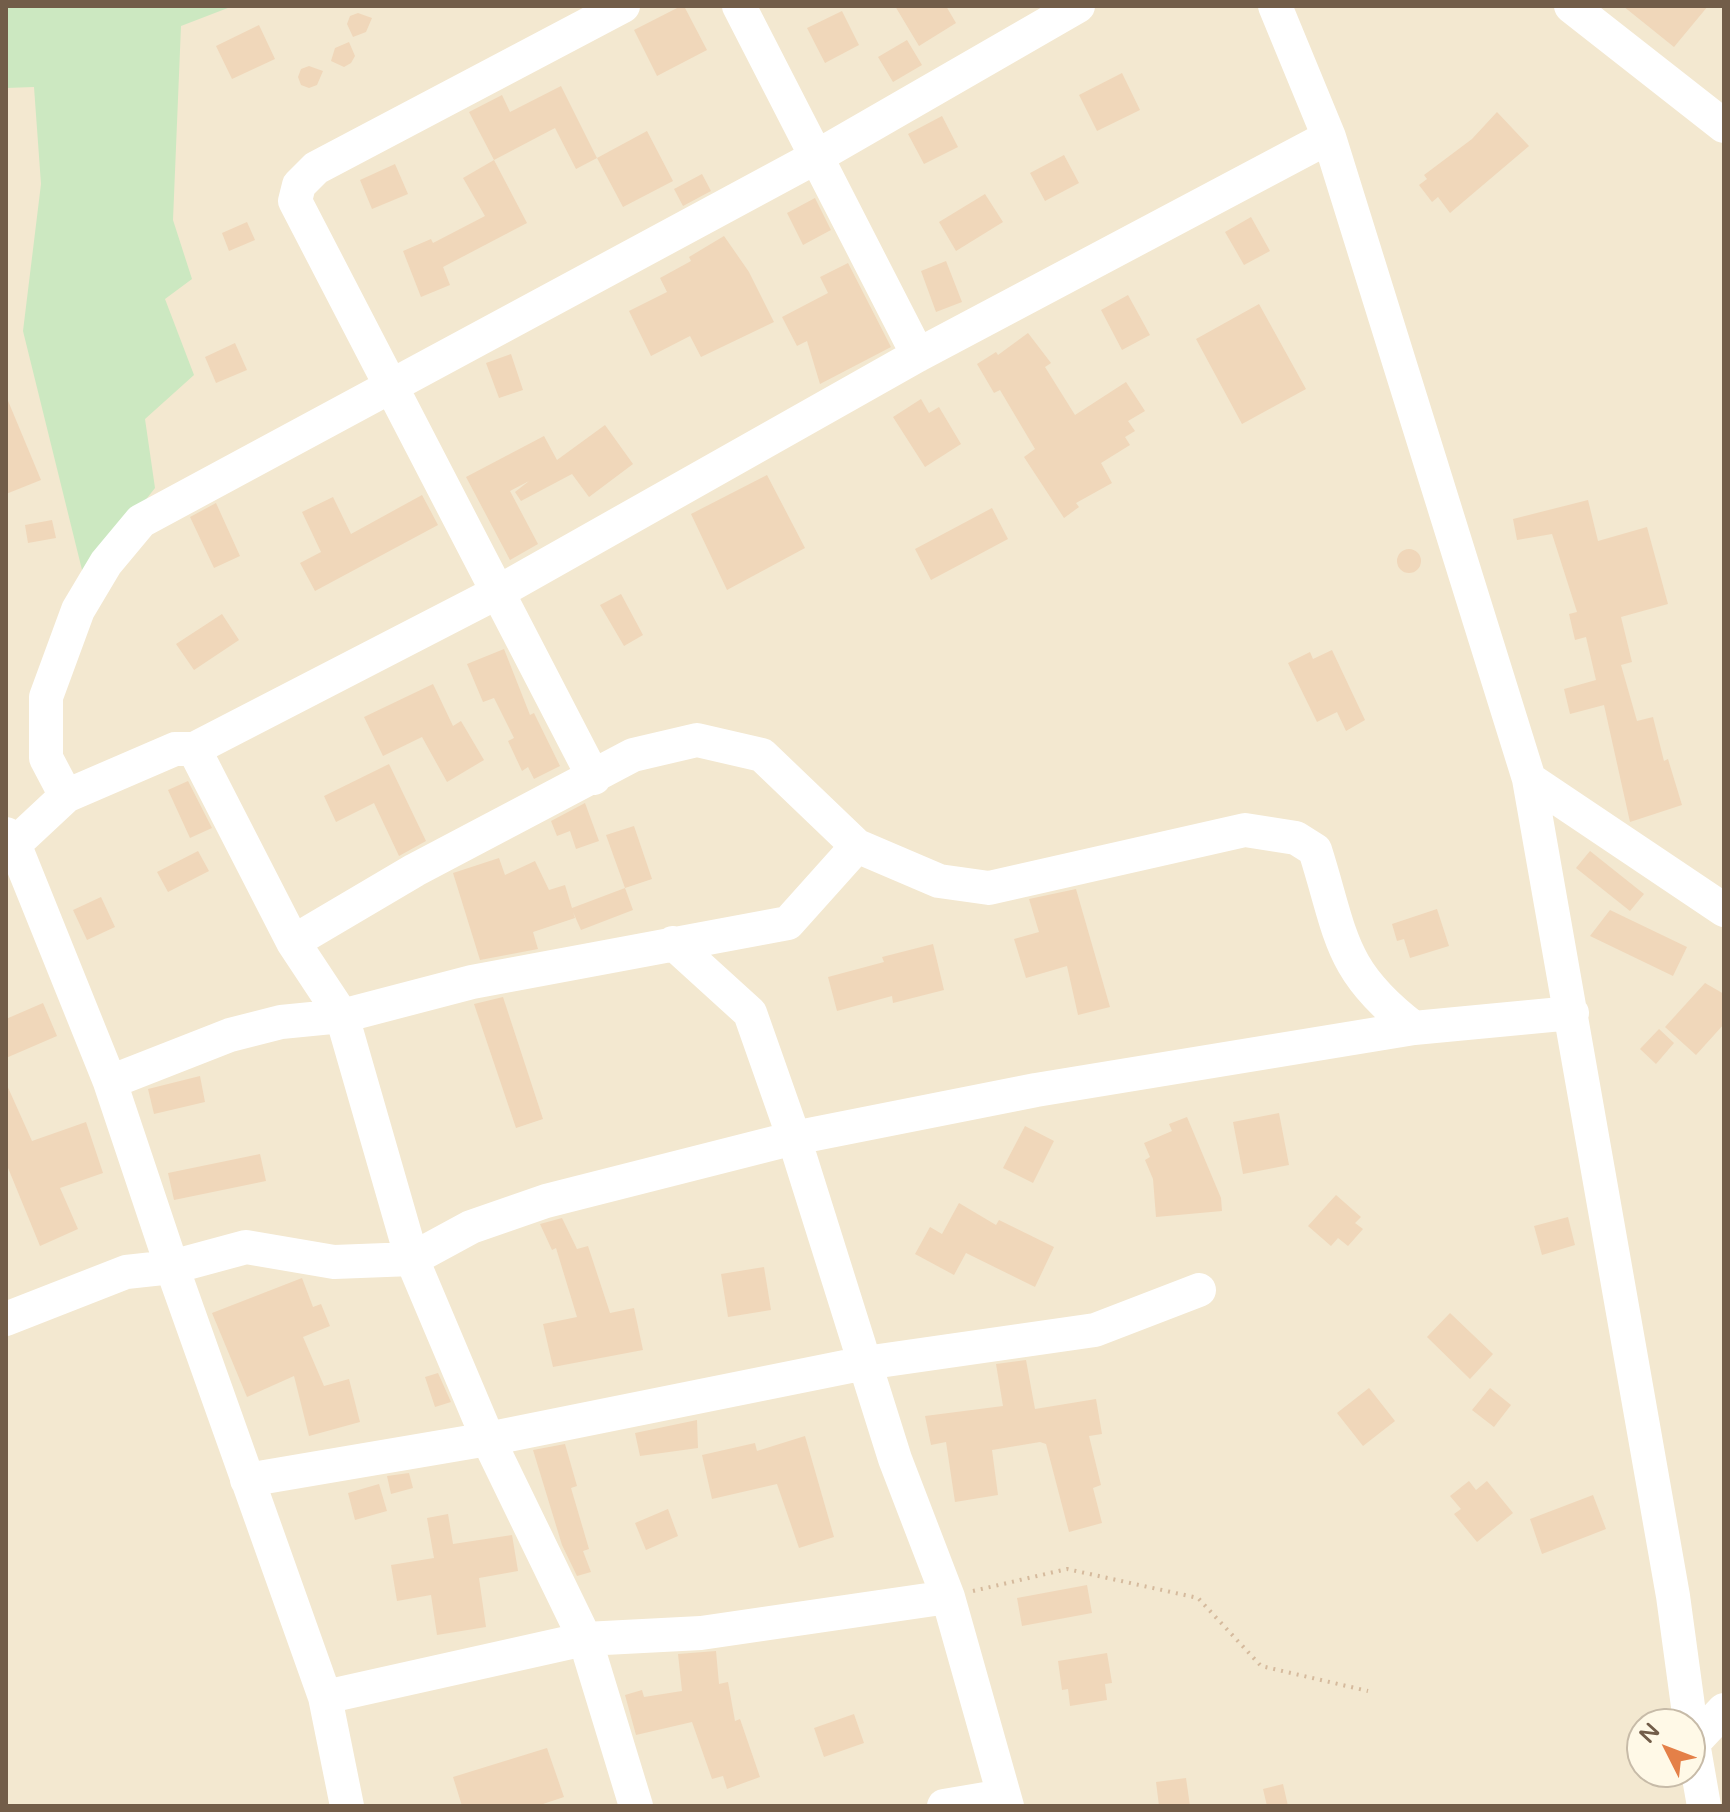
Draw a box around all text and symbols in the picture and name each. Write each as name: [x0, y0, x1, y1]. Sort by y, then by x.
north arrow: [1626, 1708, 1706, 1788]
text: N: [1634, 1718, 1665, 1749]

